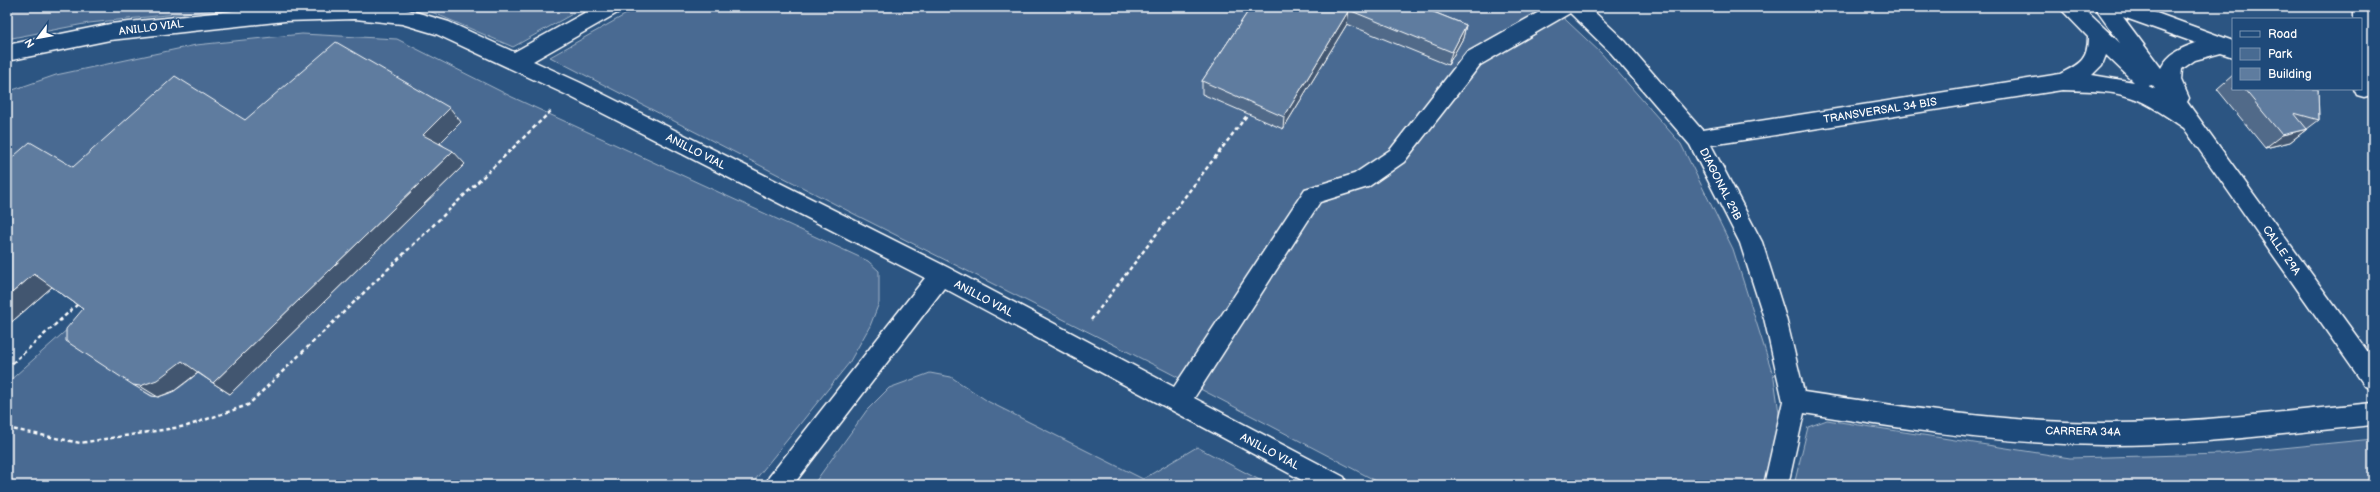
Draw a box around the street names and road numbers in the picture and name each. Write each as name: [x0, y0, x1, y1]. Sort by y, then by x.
street label: ANILLO VIAL: [118, 17, 185, 38]
street label: TRANSVERSAL 34 BIS: [1822, 95, 1938, 126]
street label: ANILLO VIAL: [664, 131, 728, 172]
street label: DIAGONAL 29B: [1697, 146, 1745, 223]
street label: CALLE 29A: [2260, 223, 2303, 278]
street label: ANILLO VIAL: [952, 277, 1016, 320]
street label: CARRERA 34A: [2045, 424, 2121, 439]
street label: ANILLO VIAL: [1238, 430, 1302, 473]

